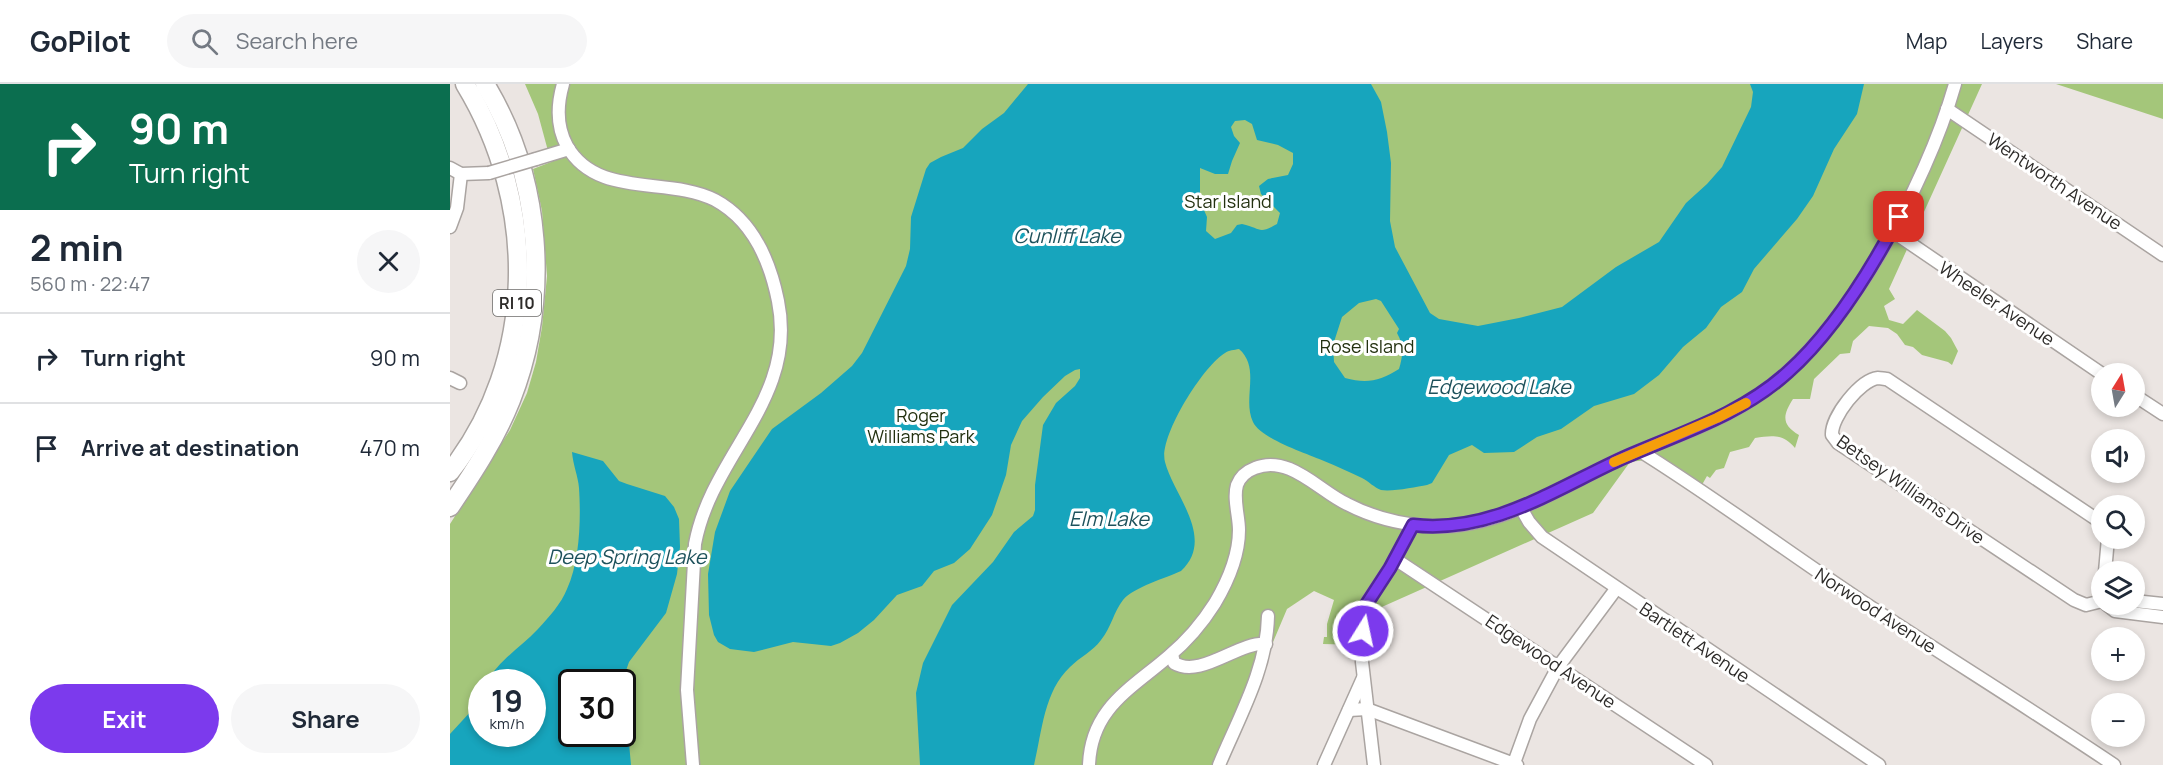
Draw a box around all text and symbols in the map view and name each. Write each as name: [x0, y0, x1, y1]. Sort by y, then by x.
search box: [167, 14, 587, 68]
text: GoPilot: [30, 22, 131, 60]
icon: search: [188, 25, 221, 58]
text: Search here: [236, 26, 358, 56]
text: Map: [1906, 27, 1947, 55]
text: Layers: [1980, 27, 2043, 55]
text: Share: [2076, 27, 2133, 55]
text: 90 m: [129, 99, 229, 157]
icon: right: [30, 108, 108, 186]
street label: Wentworth Avenue: [1983, 127, 2127, 235]
text: Turn right: [129, 154, 250, 191]
park label: Star Island: [1184, 189, 1272, 213]
pin: [1873, 191, 1924, 242]
icon: arrive: [1882, 200, 1915, 233]
water label: Cunliff Lake: [1013, 222, 1122, 249]
text: 2 min: [30, 223, 124, 272]
button: close: [357, 230, 420, 293]
street label: Wheeler Avenue: [1934, 255, 2060, 351]
text: 560 m · 22:47: [30, 270, 150, 297]
road number: RI 10: [493, 290, 541, 316]
park label: Rose Island: [1320, 334, 1414, 358]
icon: right: [30, 342, 63, 375]
text: Turn right: [81, 343, 186, 373]
text: 90 m: [370, 343, 420, 373]
north arrow: [2091, 363, 2145, 417]
map controls: [2091, 363, 2145, 747]
water label: Edgewood Lake: [1427, 373, 1572, 400]
park label: Roger Williams Park: [867, 403, 976, 448]
street label: Betsey Williams Drive: [1832, 429, 1990, 549]
button: sound: [2091, 429, 2145, 483]
icon: arrive: [30, 432, 63, 465]
text: Arrive at destination: [81, 433, 299, 463]
text: 470 m: [360, 433, 420, 463]
button: search: [2091, 495, 2145, 549]
water label: Elm Lake: [1069, 505, 1150, 532]
water label: Deep Spring Lake: [548, 543, 708, 570]
button: layers: [2091, 561, 2145, 615]
street label: Norwood Avenue: [1811, 562, 1941, 658]
street label: Bartlett Avenue: [1635, 596, 1755, 688]
position arrow: [1331, 599, 1395, 663]
street label: Edgewood Avenue: [1481, 608, 1621, 714]
button: +: [2091, 627, 2145, 681]
speed limit sign: 30: [558, 669, 636, 747]
text: 19: [491, 680, 523, 721]
button: Exit: [30, 684, 219, 753]
button: Share: [231, 684, 420, 753]
button: −: [2091, 693, 2145, 747]
text: km/h: [490, 713, 524, 734]

